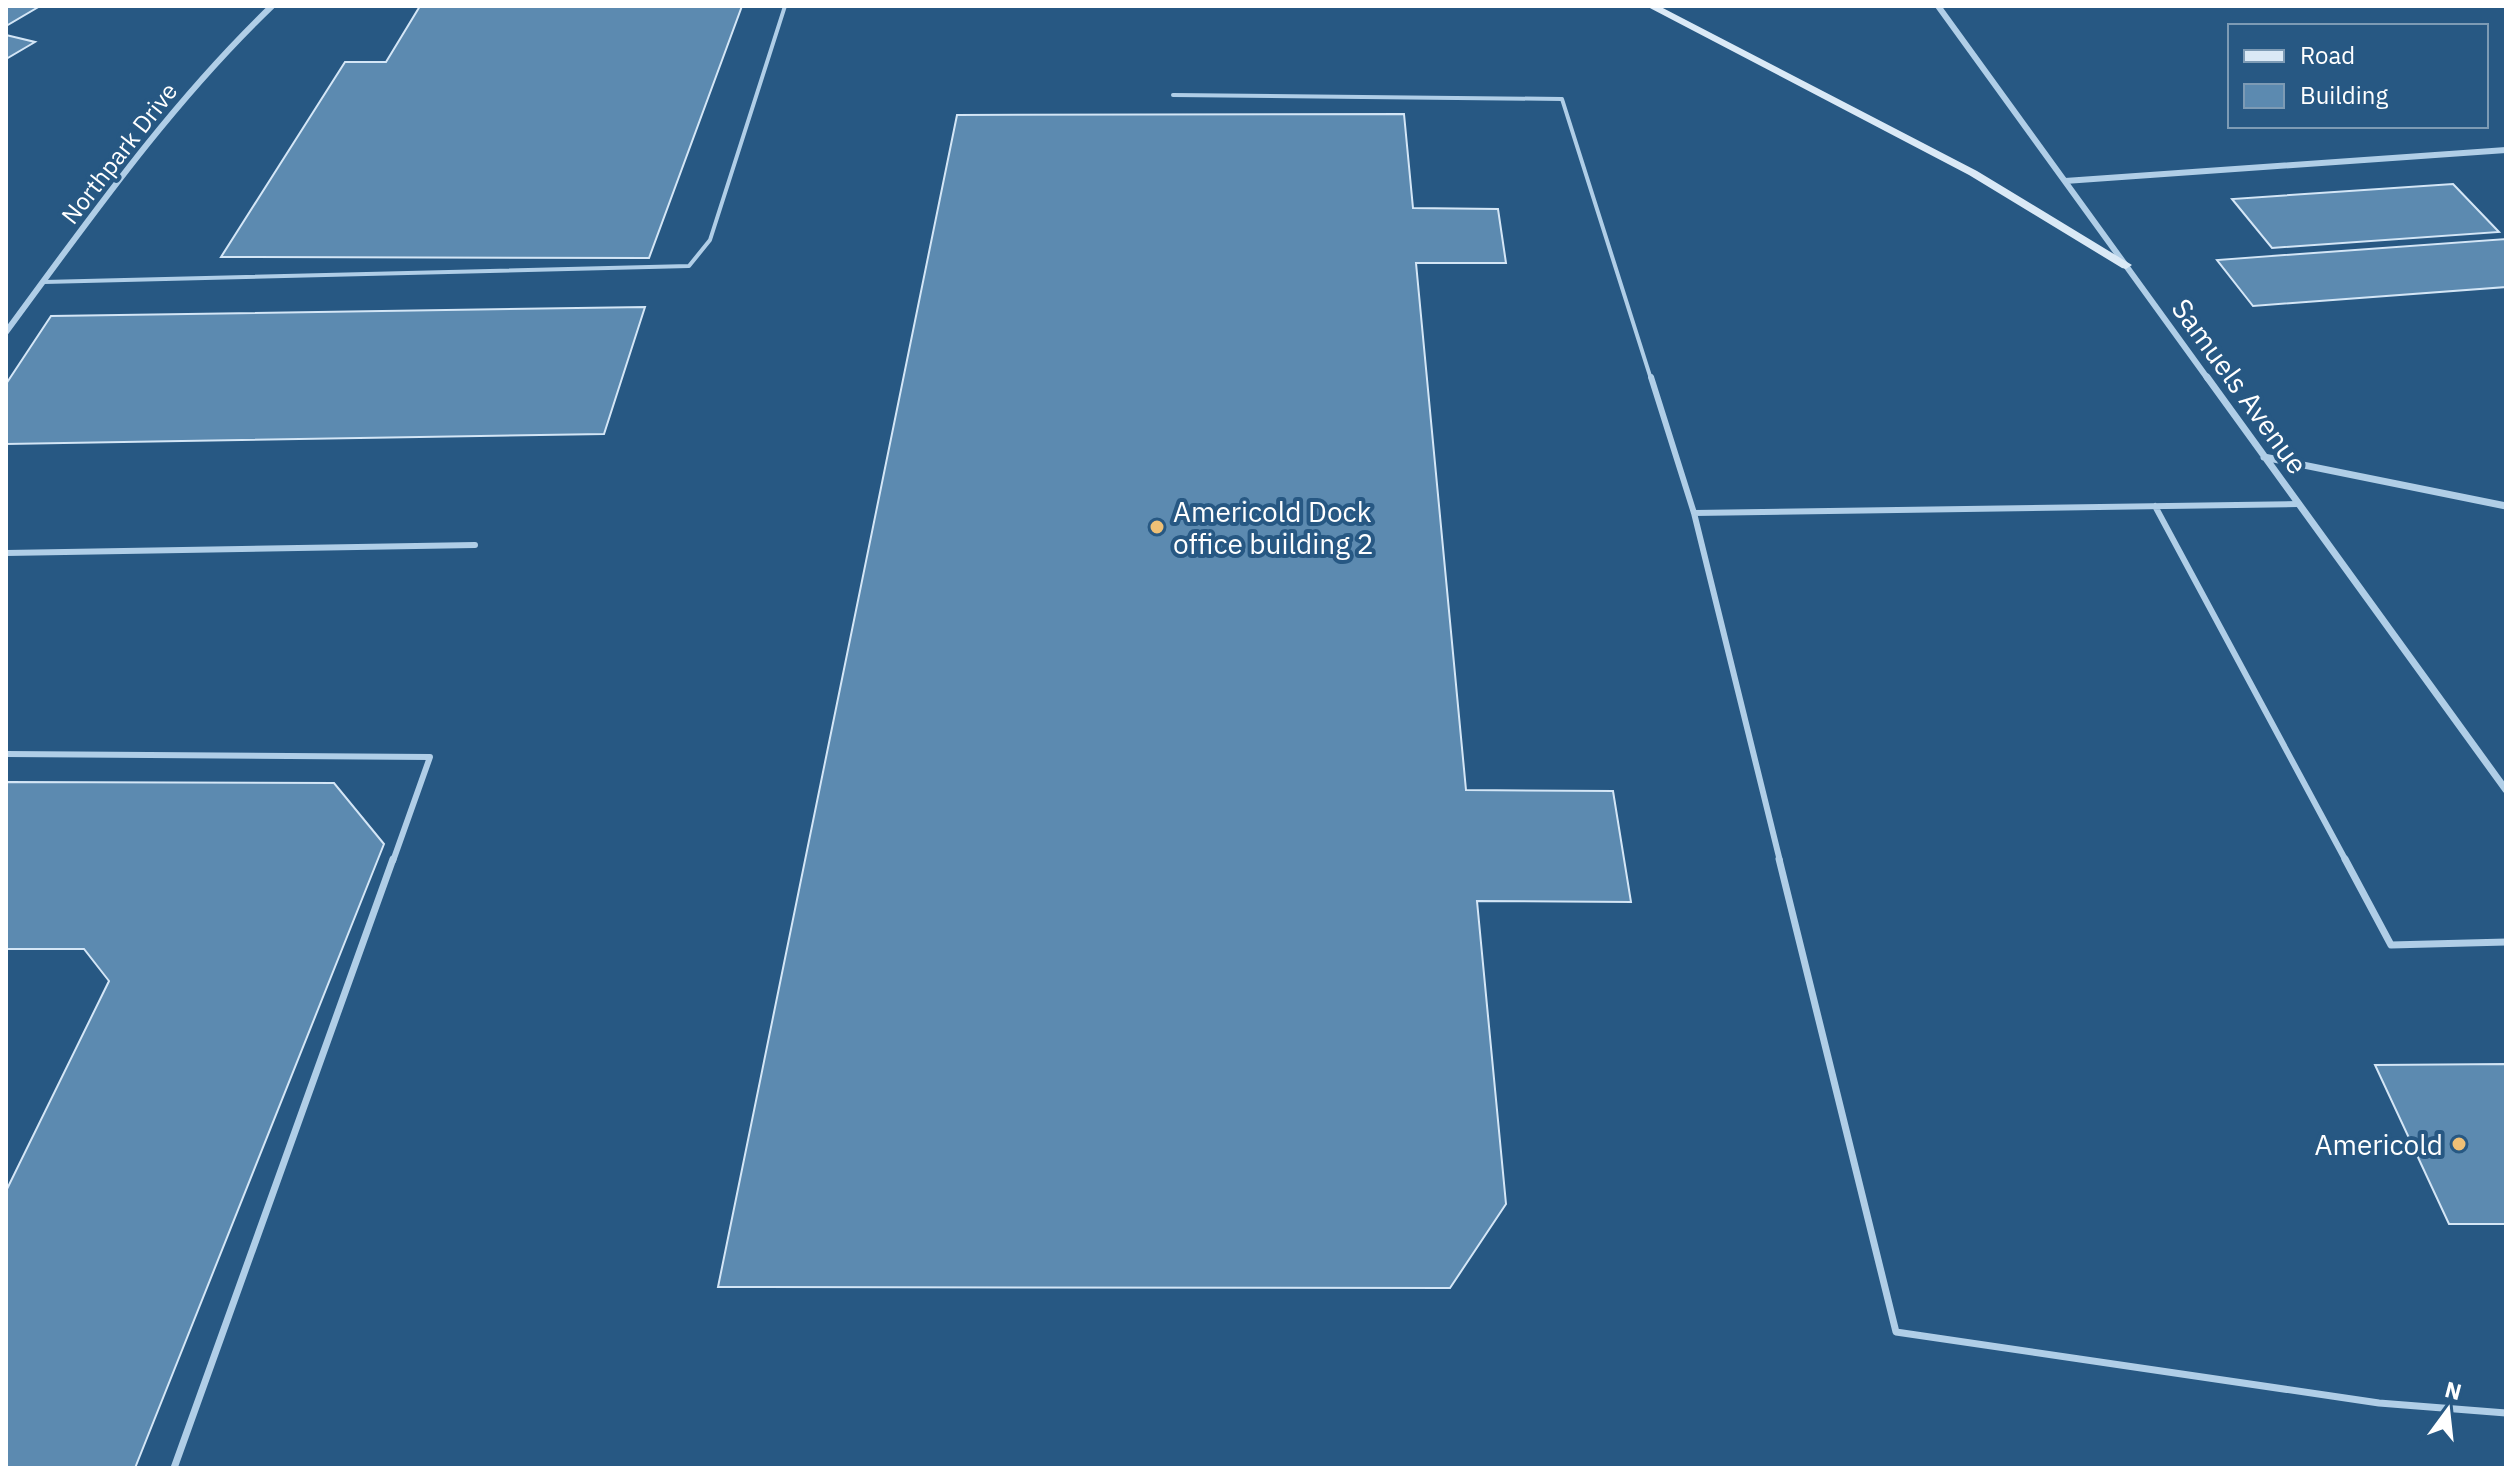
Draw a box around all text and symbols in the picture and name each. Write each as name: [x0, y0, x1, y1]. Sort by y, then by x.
legend: [2228, 24, 2488, 128]
text: Road: [2300, 39, 2355, 71]
street label: Northpark Drive: [54, 76, 184, 230]
text: Building: [2300, 79, 2388, 111]
street label: Samuels Avenue: [2164, 291, 2316, 481]
place label: Americold Dock office building 2: [1173, 493, 1373, 562]
marker: Americold Dock office building 2: [1148, 518, 1166, 536]
place label: Americold: [2315, 1126, 2443, 1163]
marker: Americold: [2450, 1135, 2468, 1153]
north arrow: [2408, 1370, 2488, 1450]
text: N: [2442, 1374, 2465, 1406]

